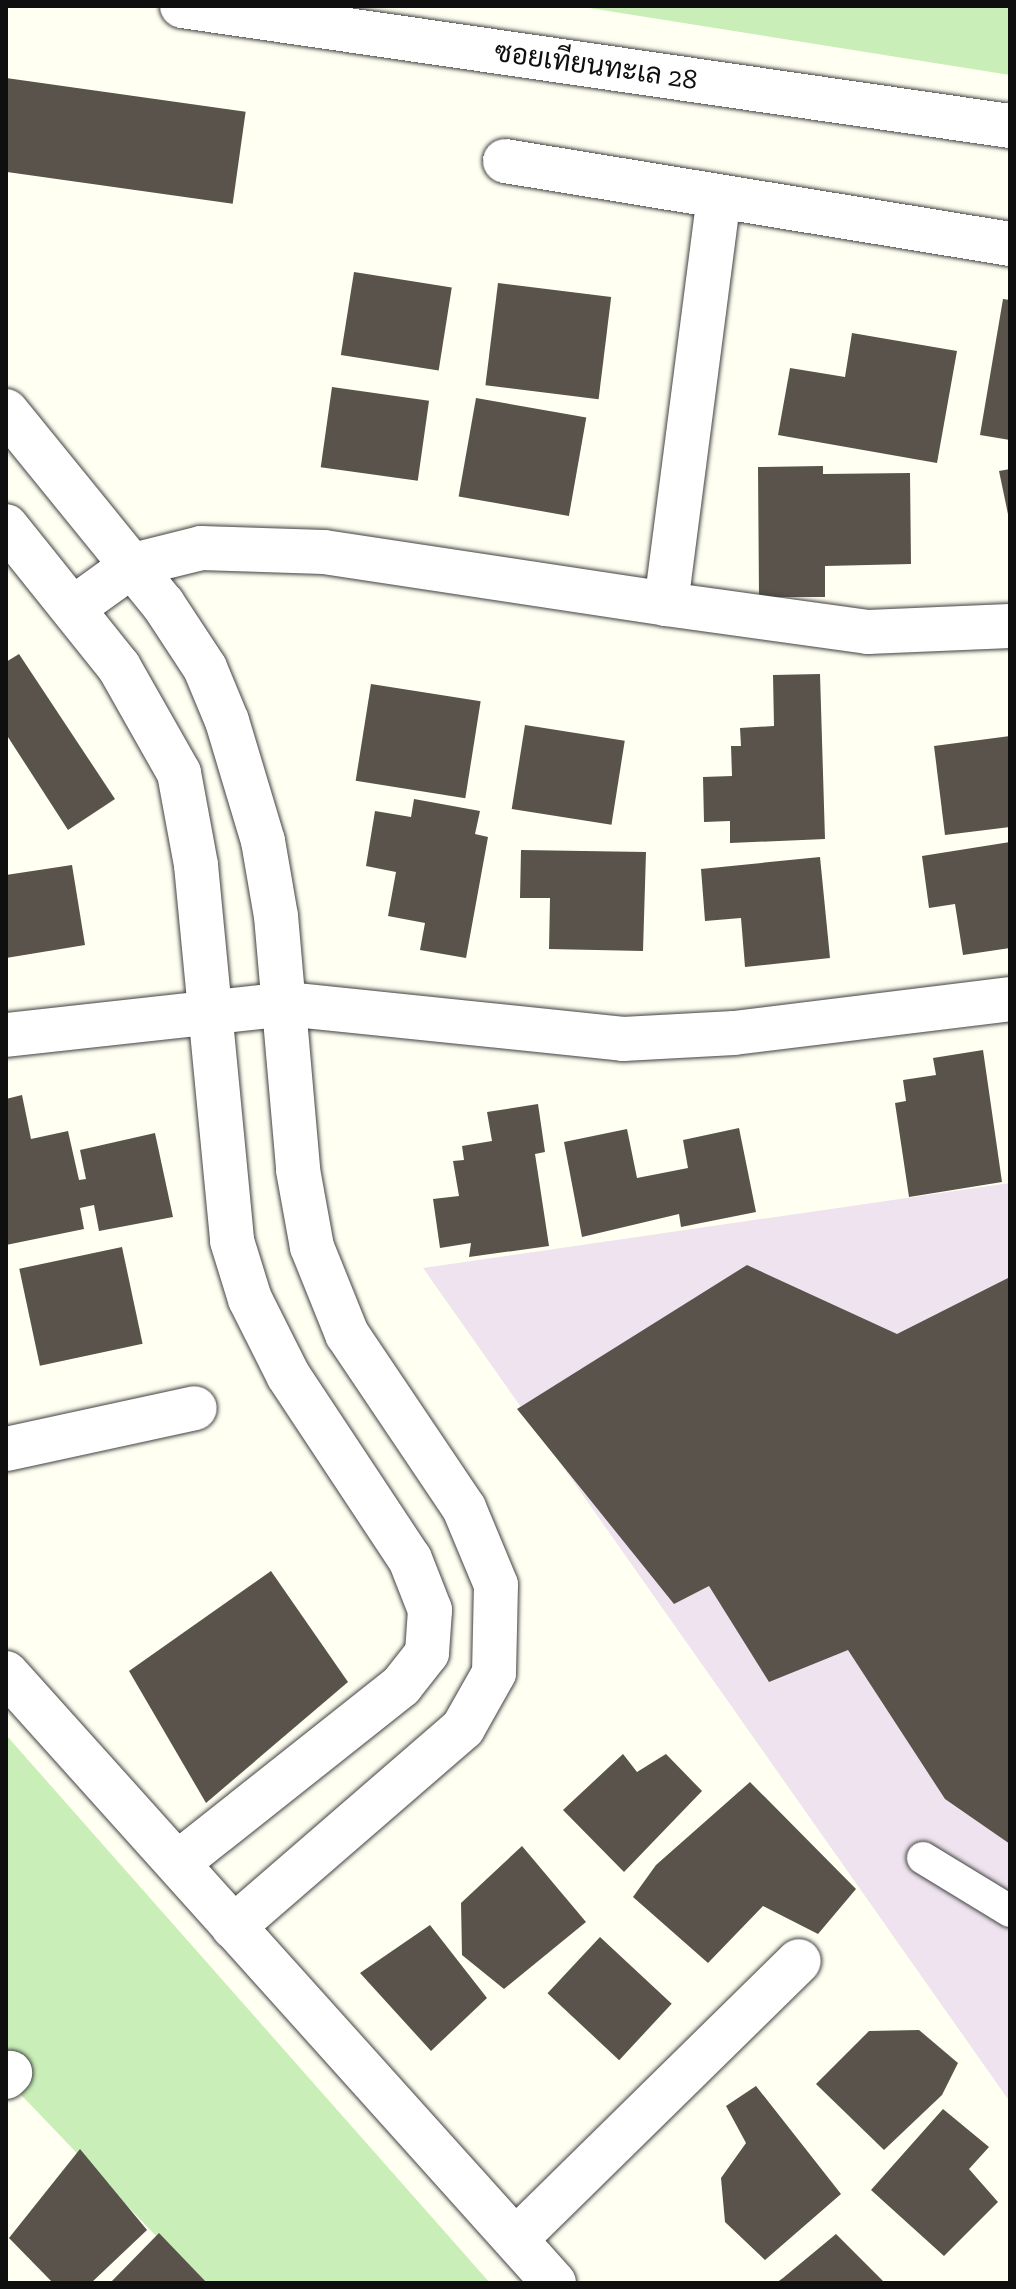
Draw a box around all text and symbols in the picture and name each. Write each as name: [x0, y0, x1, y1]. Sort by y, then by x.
street label: ซอยเทียนทะเล 28: [492, 35, 700, 97]

